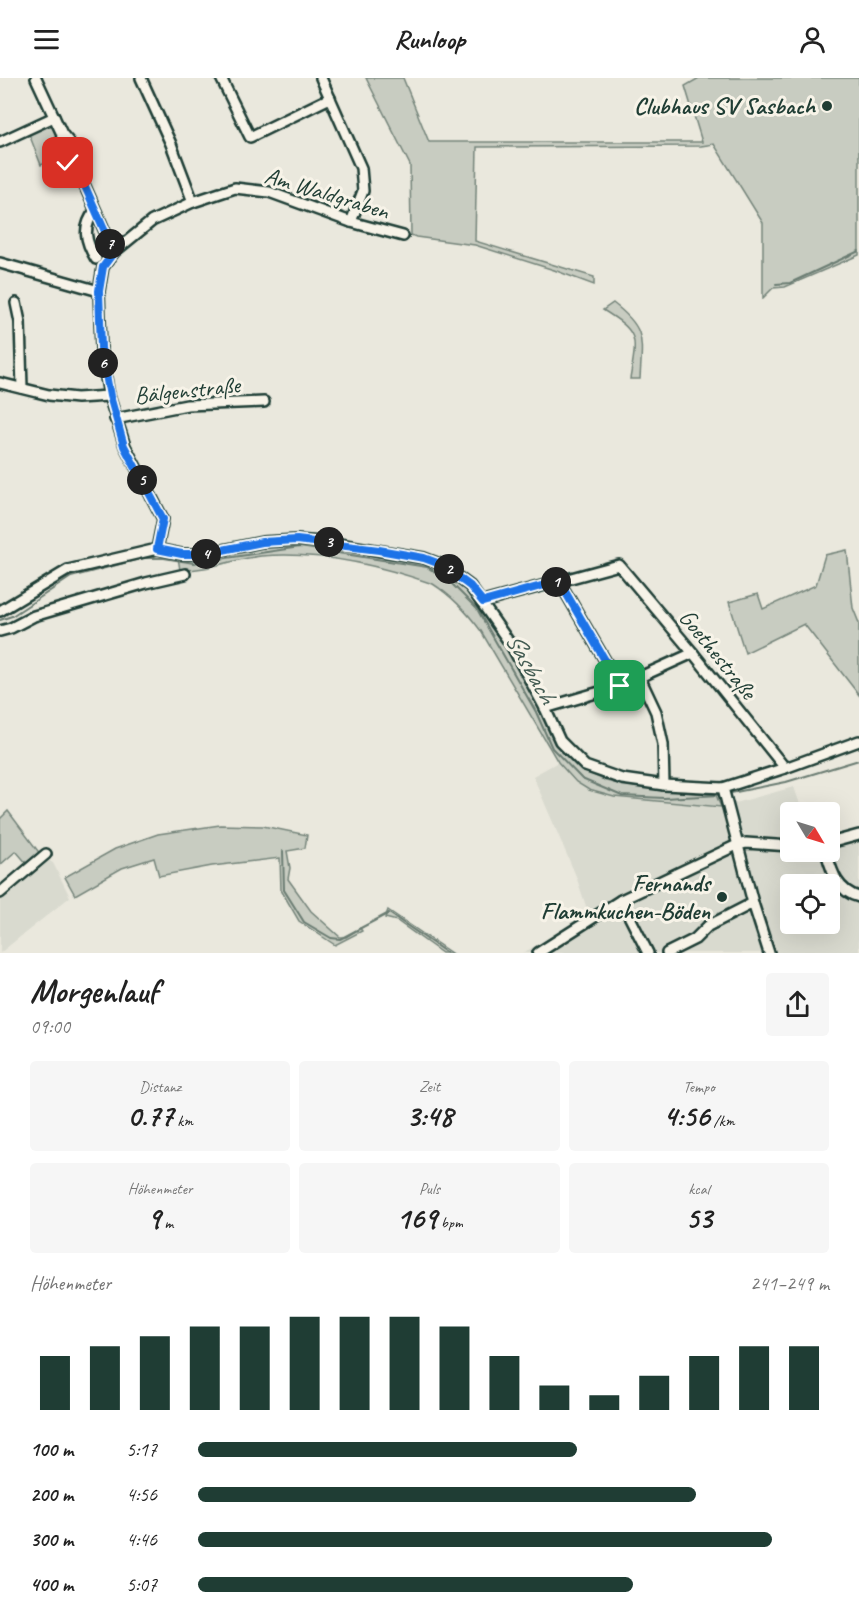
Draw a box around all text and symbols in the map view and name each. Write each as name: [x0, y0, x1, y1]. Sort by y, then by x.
text: Runloop: [394, 22, 465, 56]
icon: menu: [30, 23, 63, 56]
icon: person: [796, 23, 829, 56]
place label: Clubhaus SV Sasbach: [634, 91, 817, 121]
marker: Clubhaus SV Sasbach: [820, 99, 834, 113]
pin: [42, 137, 93, 188]
icon: check: [51, 146, 84, 179]
street label: Am Waldgraben: [261, 160, 394, 226]
pin: 7: [95, 229, 125, 259]
text: 7: [106, 234, 114, 254]
pin: 6: [88, 348, 118, 378]
text: 6: [99, 353, 107, 373]
street label: Bälgenstraße: [133, 369, 243, 410]
pin: 5: [127, 465, 157, 495]
text: 5: [139, 470, 145, 490]
pin: 3: [314, 527, 344, 557]
text: 3: [325, 532, 333, 552]
pin: 4: [191, 539, 221, 569]
text: 4: [202, 544, 210, 564]
pin: 2: [434, 554, 464, 584]
text: 2: [445, 559, 453, 579]
pin: 1: [541, 567, 571, 597]
text: 1: [552, 572, 560, 592]
street label: Goethestraße: [673, 603, 765, 707]
water label: Sasbach: [498, 627, 565, 711]
pin: [594, 660, 645, 711]
icon: arrive: [603, 669, 636, 702]
north arrow: [780, 802, 840, 862]
map controls: [780, 802, 840, 934]
place label: Fernands Flammkuchen-Böden: [541, 868, 713, 926]
button: locate: [780, 874, 840, 934]
marker: Fernands Flammkuchen-Böden: [715, 890, 729, 904]
text: Morgenlauf: [30, 970, 158, 1012]
button: share: [766, 973, 829, 1036]
text: 09:00: [30, 1014, 70, 1039]
text: Distanz: [139, 1077, 181, 1097]
text: Zeit: [419, 1077, 440, 1097]
text: Tempo: [683, 1077, 715, 1097]
text: 0.77: [127, 1097, 174, 1135]
text: 3:48: [406, 1097, 453, 1135]
text: 4:56: [663, 1097, 710, 1135]
text: km: [174, 1111, 193, 1131]
text: /km: [710, 1111, 735, 1131]
text: Höhenmeter: [128, 1179, 193, 1199]
text: Puls: [419, 1179, 440, 1199]
text: kcal: [688, 1179, 709, 1199]
text: 9: [147, 1199, 160, 1237]
text: 169: [396, 1199, 437, 1237]
text: 53: [686, 1199, 712, 1237]
text: m: [160, 1213, 173, 1233]
text: bpm: [437, 1213, 463, 1233]
text: Höhenmeter: [30, 1271, 111, 1296]
text: 241–249 m: [750, 1271, 829, 1296]
text: 100 m: [30, 1437, 73, 1462]
text: 5:17: [126, 1437, 157, 1462]
text: 200 m: [30, 1482, 73, 1507]
text: 4:56: [126, 1482, 157, 1507]
text: 300 m: [30, 1527, 73, 1552]
text: 4:46: [126, 1527, 157, 1552]
text: 400 m: [30, 1572, 73, 1597]
text: 5:07: [126, 1572, 157, 1597]

